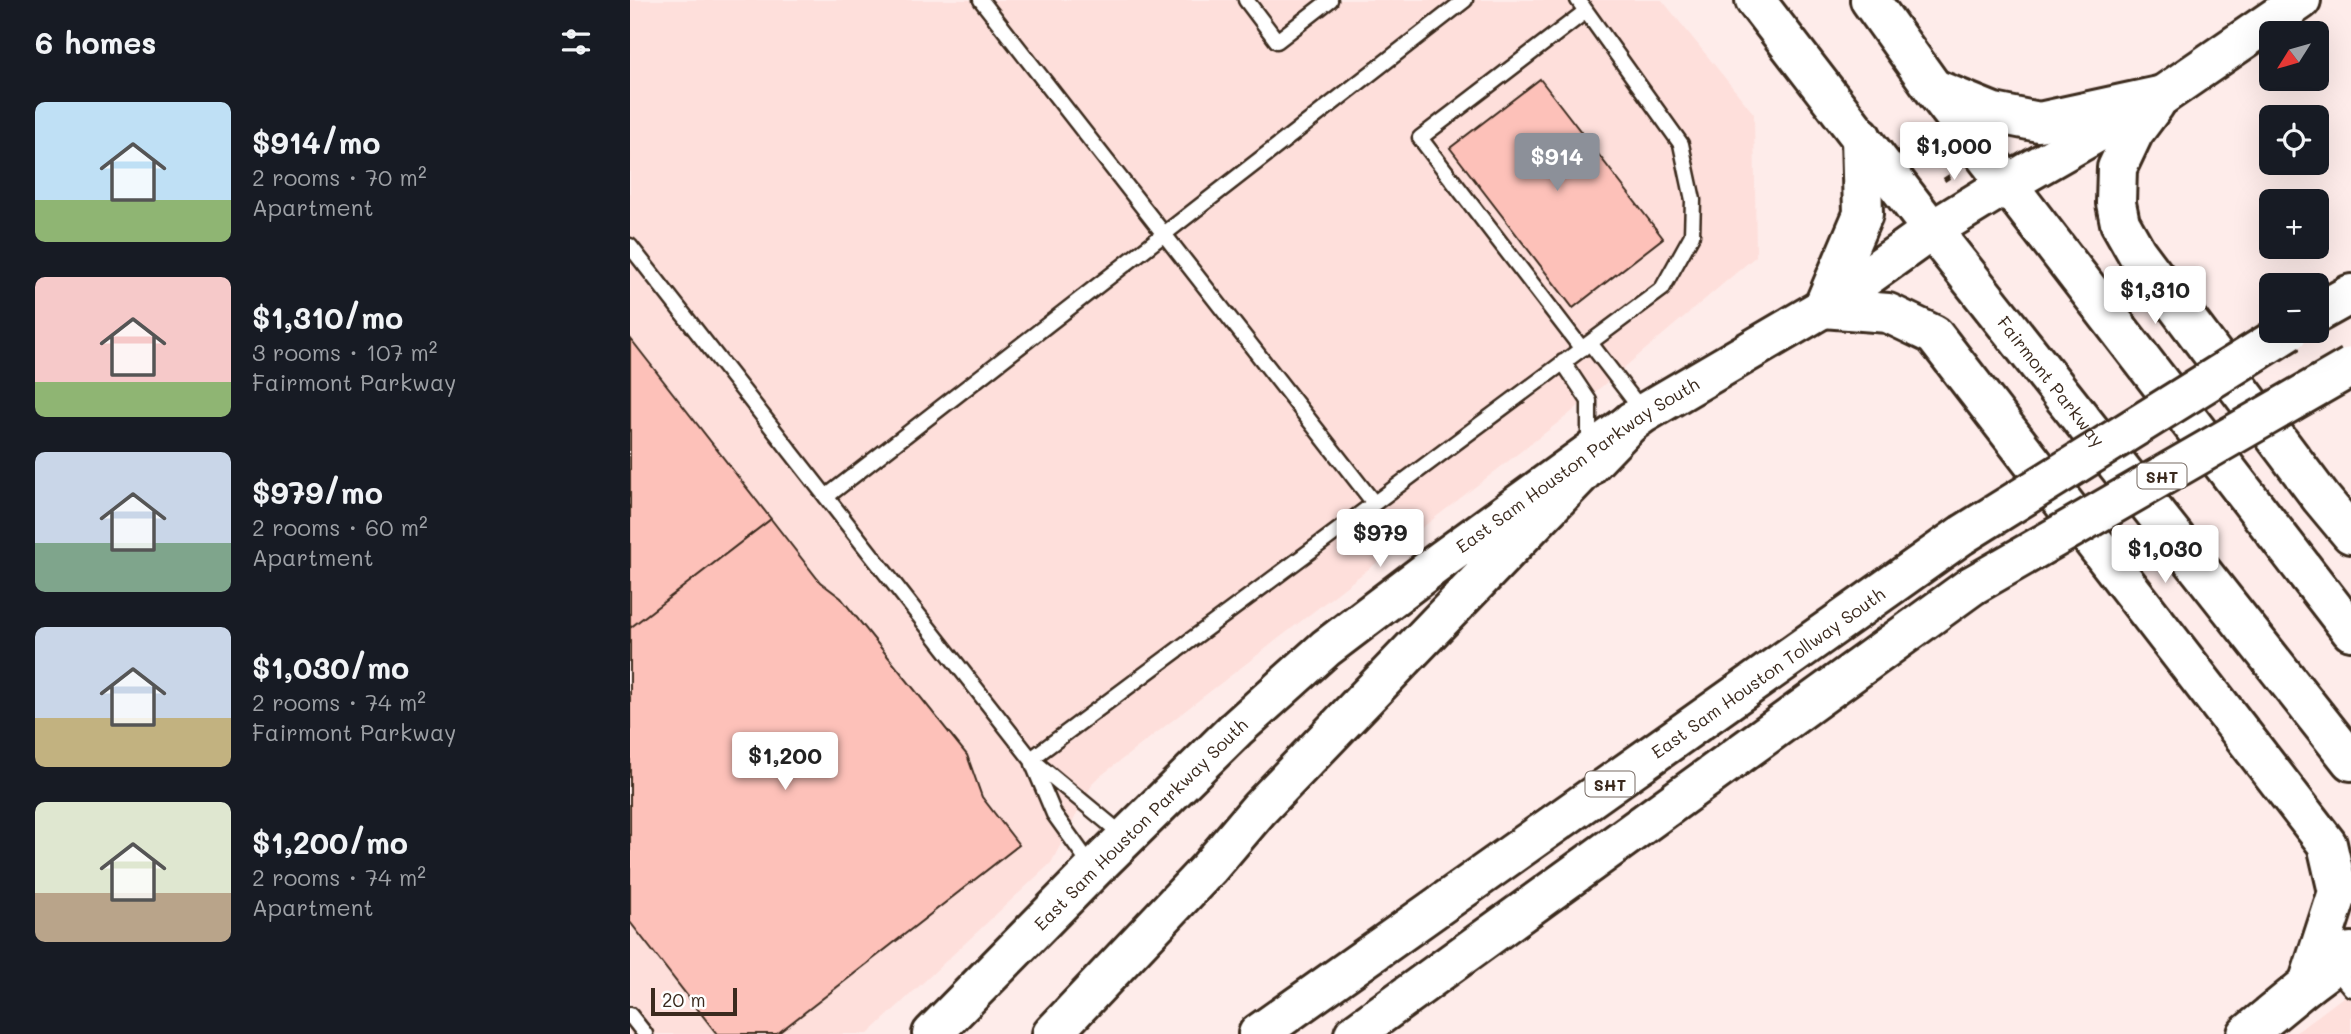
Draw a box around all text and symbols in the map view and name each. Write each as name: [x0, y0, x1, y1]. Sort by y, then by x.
north arrow: [2259, 21, 2329, 91]
map controls: [2259, 21, 2329, 343]
text: 6 homes: [35, 22, 156, 62]
icon: filters: [557, 23, 595, 61]
button: locate: [2259, 105, 2329, 175]
text: $914/mo: [252, 122, 380, 162]
pin: $1,000: [1897, 122, 2011, 182]
icon: home: [91, 130, 175, 214]
text: $1,000: [1916, 130, 1992, 160]
pin: $914: [1516, 134, 1598, 193]
text: $914: [1531, 141, 1583, 171]
text: 2 rooms · 70 m²: [252, 162, 427, 192]
button: +: [2259, 189, 2329, 259]
text: Apartment: [252, 192, 374, 222]
pin: $1,310: [2098, 266, 2212, 326]
button: −: [2259, 273, 2329, 343]
text: $1,310: [2120, 274, 2190, 304]
text: $1,310/mo: [252, 297, 403, 337]
icon: home: [91, 305, 175, 389]
street label: Fairmont Parkway: [1992, 311, 2110, 452]
text: 3 rooms · 107 m²: [252, 337, 438, 367]
text: Fairmont Parkway: [252, 367, 456, 397]
street label: East Sam Houston Parkway South: [1451, 371, 1703, 558]
road number: SHT: [2138, 463, 2186, 489]
text: $979/mo: [252, 472, 383, 512]
icon: home: [91, 480, 175, 564]
pin: $979: [1339, 510, 1421, 569]
text: 2 rooms · 60 m²: [252, 512, 428, 542]
text: $979: [1353, 517, 1407, 547]
pin: $1,030: [2108, 526, 2222, 585]
text: $1,030: [2128, 533, 2202, 563]
text: Apartment: [252, 542, 374, 572]
street label: East Sam Houston Tollway South: [1646, 582, 1889, 764]
text: $1,030/mo: [252, 647, 409, 687]
icon: home: [91, 655, 175, 739]
text: 2 rooms · 74 m²: [252, 687, 426, 717]
street label: East Sam Houston Parkway South: [1029, 713, 1252, 935]
text: Fairmont Parkway: [252, 717, 456, 747]
pin: $1,200: [728, 732, 842, 792]
text: $1,200: [748, 740, 822, 770]
road number: SHT: [1586, 772, 1634, 796]
text: $1,200/mo: [252, 822, 408, 862]
icon: home: [91, 830, 175, 914]
text: 2 rooms · 74 m²: [252, 862, 426, 892]
text: Apartment: [252, 892, 374, 922]
scale bar: [651, 985, 737, 1017]
text: 20 m: [662, 987, 706, 1012]

